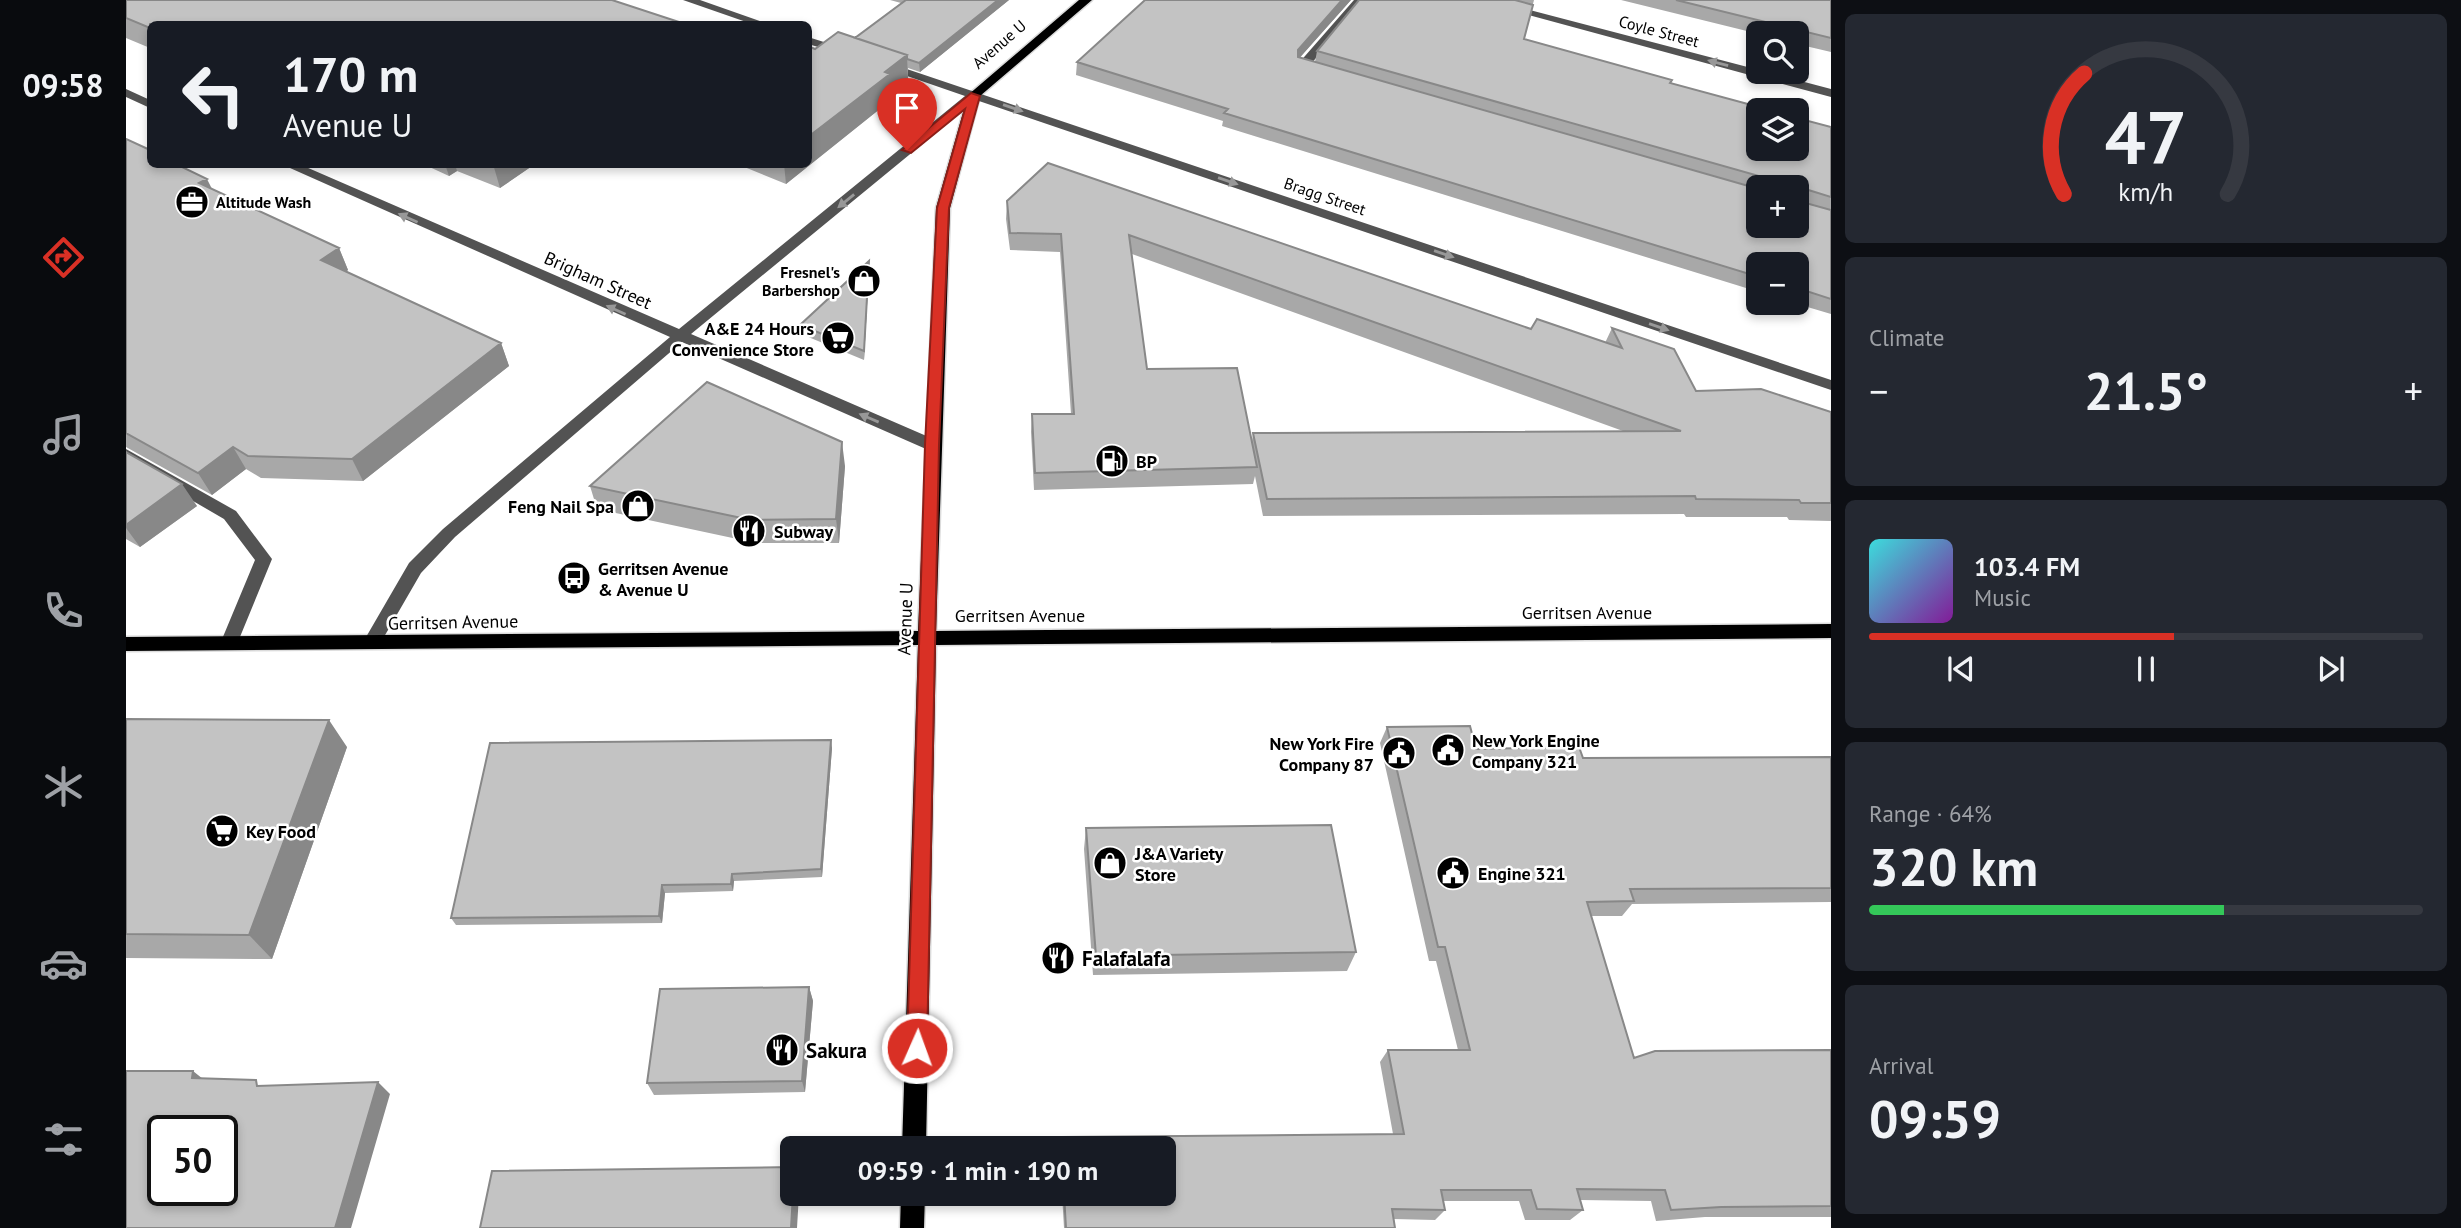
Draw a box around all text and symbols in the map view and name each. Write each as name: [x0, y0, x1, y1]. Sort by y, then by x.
street label: Coyle Street: [1617, 11, 1702, 51]
street label: Avenue U: [968, 15, 1030, 73]
map controls: [1746, 21, 1809, 315]
button: search: [1746, 21, 1809, 84]
text: 170 m: [283, 42, 418, 106]
icon: left: [168, 49, 259, 140]
one-way arrow: [1707, 57, 1729, 68]
text: 09:58: [22, 64, 104, 106]
pin: [877, 78, 937, 150]
icon: arrive: [888, 89, 926, 127]
text: 47: [2105, 91, 2187, 185]
button: layers: [1746, 98, 1809, 161]
text: Avenue U: [283, 104, 412, 146]
one-way arrow: [1002, 104, 1023, 114]
street label: Bragg Street: [1282, 173, 1369, 219]
button: +: [1746, 175, 1809, 238]
one-way arrow: [1218, 176, 1239, 187]
text: km/h: [2119, 176, 2173, 208]
office icon: Altitude Wash: [173, 183, 211, 221]
place label: Altitude Wash: [216, 192, 311, 212]
one-way arrow: [837, 193, 855, 208]
one-way arrow: [398, 212, 419, 223]
icon: directions: [39, 233, 88, 282]
street label: Brigham Street: [541, 246, 655, 314]
one-way arrow: [1433, 249, 1454, 260]
button: −: [1746, 252, 1809, 315]
place label: Fresnel's Barbershop: [762, 262, 840, 300]
shop icon: Fresnel's Barbershop: [845, 262, 883, 300]
one-way arrow: [606, 304, 627, 315]
place label: A&E 24 Hours Convenience Store: [672, 317, 814, 361]
supermarket icon: A&E 24 Hours Convenience Store: [819, 319, 857, 357]
one-way arrow: [1649, 322, 1670, 333]
text: Climate: [1869, 323, 1944, 352]
text: 21.5°: [2084, 357, 2208, 424]
text: −: [1869, 366, 1888, 415]
text: +: [2404, 366, 2423, 415]
icon: music: [39, 410, 88, 459]
one-way arrow: [858, 413, 879, 424]
fuel station icon: BP: [1093, 442, 1131, 480]
place label: BP: [1136, 450, 1157, 473]
shop icon: Feng Nail Spa: [619, 487, 657, 525]
place label: Feng Nail Spa: [508, 495, 614, 518]
restaurant icon: Subway: [730, 512, 768, 550]
place label: Subway: [774, 520, 834, 543]
text: 103.4 FM: [1974, 550, 2080, 583]
place label: Gerritsen Avenue & Avenue U: [598, 557, 728, 601]
bus stop icon: Gerritsen Avenue & Avenue U: [555, 559, 593, 597]
street label: Avenue U: [892, 582, 918, 656]
text: Music: [1974, 583, 2031, 612]
icon: phone: [39, 586, 88, 635]
street label: Gerritsen Avenue: [1522, 601, 1652, 624]
street label: Gerritsen Avenue: [955, 604, 1085, 627]
street label: Gerritsen Avenue: [388, 609, 518, 635]
icon: previous: [1942, 650, 1980, 688]
icon: pause: [2127, 650, 2165, 688]
icon: next: [2312, 650, 2350, 688]
place label: New York Engine Company 321: [1472, 729, 1600, 773]
public building icon: New York Engine Company 321: [1429, 731, 1467, 769]
place label: New York Fire Company 87: [1270, 732, 1374, 776]
public building icon: New York Fire Company 87: [1380, 734, 1418, 772]
icon: climate: [39, 762, 88, 811]
text: Range · 64%: [1869, 799, 1992, 828]
supermarket icon: Key Food: [203, 812, 241, 850]
place label: Key Food: [246, 820, 316, 843]
text: 320 km: [1869, 833, 2038, 900]
place label: J&A Variety Store: [1134, 842, 1224, 886]
shop icon: J&A Variety Store: [1091, 844, 1129, 882]
public building icon: Engine 321: [1434, 854, 1472, 892]
place label: Engine 321: [1478, 862, 1566, 885]
icon: car: [39, 939, 88, 988]
restaurant icon: Falafalafa: [1039, 939, 1077, 977]
place label: Falafalafa: [1082, 945, 1171, 972]
position arrow: [880, 1011, 954, 1085]
restaurant icon: Sakura: [763, 1031, 801, 1069]
place label: Sakura: [806, 1037, 867, 1064]
text: Arrival: [1869, 1051, 1933, 1080]
text: 09:59: [1869, 1085, 2001, 1152]
icon: filters: [39, 1115, 88, 1164]
speed limit sign: 50: [147, 1115, 238, 1206]
text: 09:59 · 1 min · 190 m: [858, 1154, 1098, 1187]

